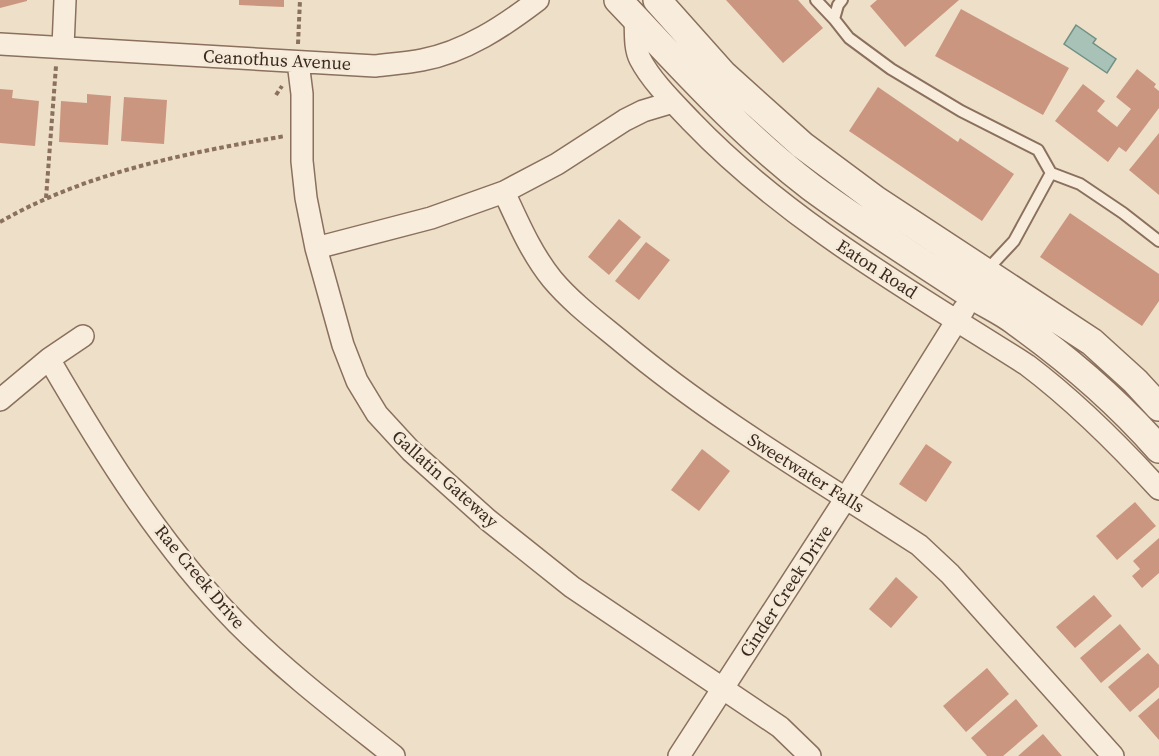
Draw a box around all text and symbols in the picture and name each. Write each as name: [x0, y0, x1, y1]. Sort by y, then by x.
street label: Ceanothus Avenue: [202, 43, 352, 76]
street label: Eaton Road: [832, 233, 923, 304]
street label: Gallatin Gateway: [387, 424, 505, 534]
street label: Sweetwater Falls: [743, 427, 870, 519]
street label: Rae Creek Drive: [149, 519, 251, 634]
street label: Cinder Creek Drive: [733, 520, 838, 662]

